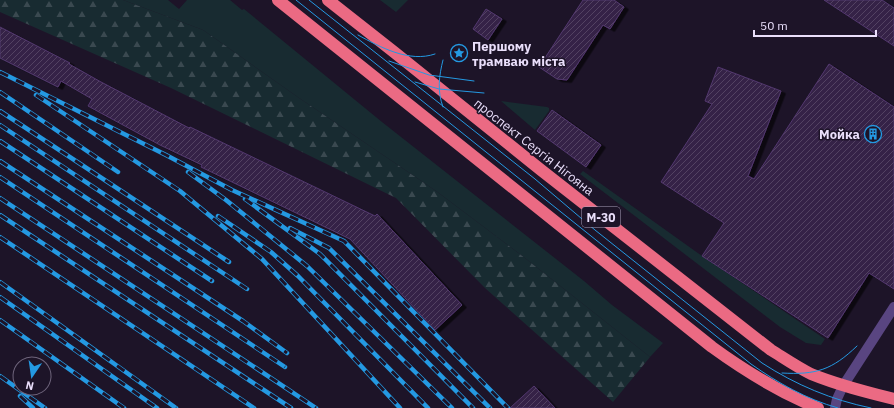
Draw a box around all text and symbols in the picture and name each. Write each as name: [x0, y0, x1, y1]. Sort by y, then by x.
scale bar: [754, 12, 876, 38]
text: 50 m: [760, 18, 788, 33]
place label: Першому трамваю міста: [472, 38, 565, 70]
place icon: Першому трамваю міста: [449, 43, 469, 63]
street label: проспект Сергія Нігояна: [470, 95, 598, 199]
building icon: Мойка: [863, 124, 883, 144]
place label: Мойка: [819, 126, 860, 143]
road number: М-30: [582, 207, 620, 227]
north arrow: [12, 356, 52, 396]
text: N: [24, 378, 35, 393]

